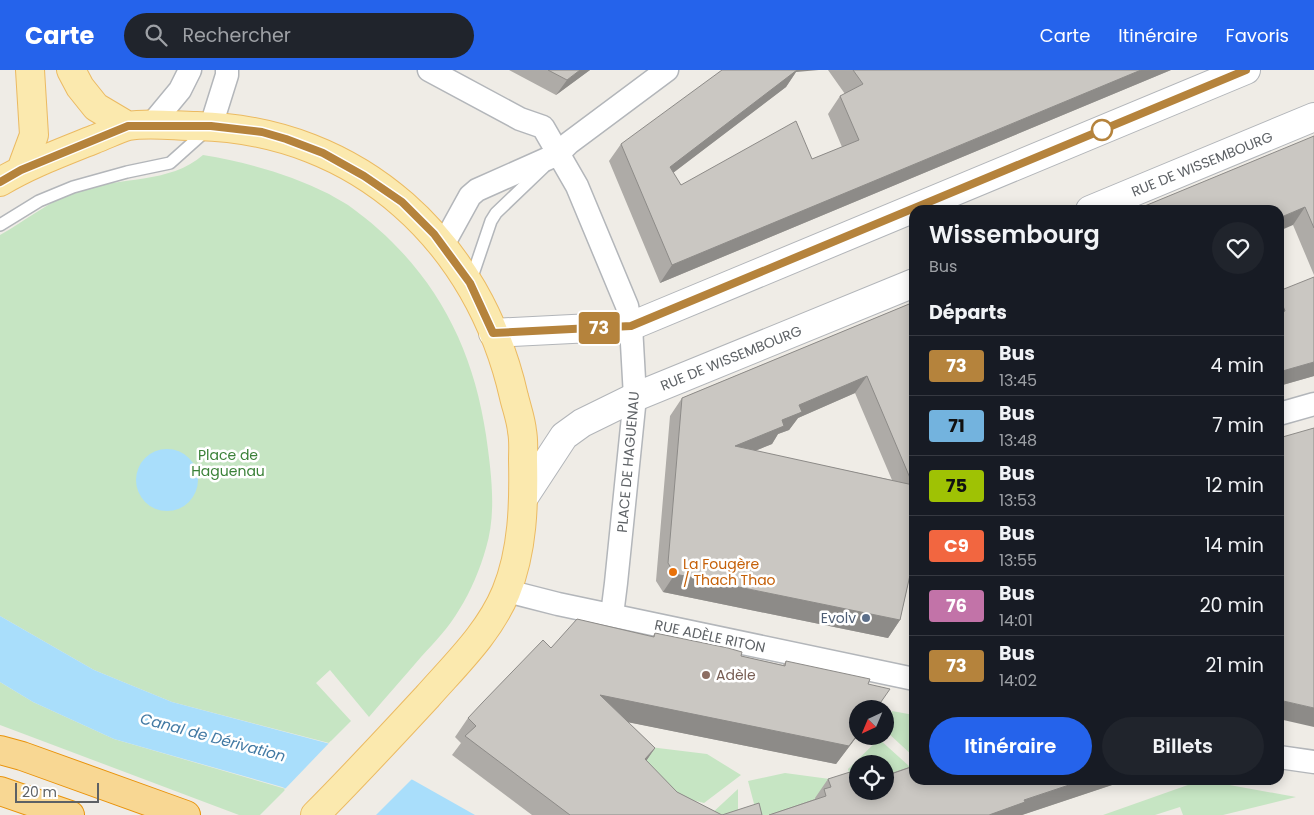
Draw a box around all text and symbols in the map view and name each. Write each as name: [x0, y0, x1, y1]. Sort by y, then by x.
search box: [124, 13, 474, 58]
text: Carte: [25, 19, 94, 52]
icon: search: [142, 21, 170, 49]
text: Rechercher: [182, 22, 291, 49]
text: Carte: [1040, 23, 1090, 48]
text: Itinéraire: [1118, 23, 1198, 48]
text: Favoris: [1226, 23, 1289, 48]
unlabelled marker: [1091, 119, 1113, 141]
street label: RUE DE WISSEMBOURG: [1128, 126, 1276, 202]
text: Wissembourg: [929, 218, 1100, 251]
button: heart: [1212, 222, 1264, 274]
text: Bus: [929, 255, 957, 278]
text: Départs: [929, 299, 1007, 326]
line badge: 73: [576, 312, 622, 344]
text: 73: [589, 315, 609, 340]
street label: RUE DE WISSEMBOURG: [657, 320, 805, 396]
text: Bus: [999, 340, 1035, 367]
text: 4 min: [1211, 352, 1264, 379]
text: 73: [946, 353, 967, 378]
text: 13:45: [999, 369, 1037, 392]
street label: PLACE DE HAGUENAU: [612, 391, 644, 533]
text: Bus: [999, 400, 1035, 427]
text: 7 min: [1212, 412, 1264, 439]
text: 71: [948, 413, 965, 438]
text: 13:48: [999, 429, 1037, 452]
park label: Place de Haguenau: [191, 445, 265, 481]
text: Bus: [999, 460, 1035, 487]
text: 12 min: [1206, 472, 1264, 499]
text: 75: [946, 473, 967, 498]
text: 13:53: [999, 489, 1036, 512]
text: Bus: [999, 520, 1035, 547]
text: 14 min: [1204, 532, 1264, 559]
text: C9: [944, 533, 969, 558]
text: 13:55: [999, 549, 1037, 572]
place label: La Fougère / Thach Thao: [683, 554, 776, 590]
marker: La Fougère / Thach Thao: [667, 566, 679, 578]
text: Bus: [999, 580, 1035, 607]
text: 20 min: [1200, 592, 1264, 619]
text: 76: [946, 593, 967, 618]
place label: Evolv: [821, 608, 856, 628]
text: 14:01: [999, 609, 1033, 632]
marker: Evolv: [860, 612, 872, 624]
street label: RUE ADÈLE RITON: [653, 614, 767, 658]
text: Bus: [999, 640, 1035, 667]
text: 21 min: [1206, 652, 1264, 679]
text: 73: [946, 653, 967, 678]
place label: Adèle: [716, 665, 756, 685]
marker: Adèle: [700, 669, 712, 681]
text: 14:02: [999, 669, 1037, 692]
north arrow: [849, 700, 894, 745]
map controls: [849, 700, 894, 800]
water label: Canal de Dérivation: [138, 707, 288, 767]
button: Itinéraire: [929, 717, 1092, 775]
button: Billets: [1102, 717, 1264, 775]
button: locate: [849, 755, 894, 800]
scale bar: [15, 780, 99, 803]
text: 20 m: [22, 782, 57, 802]

